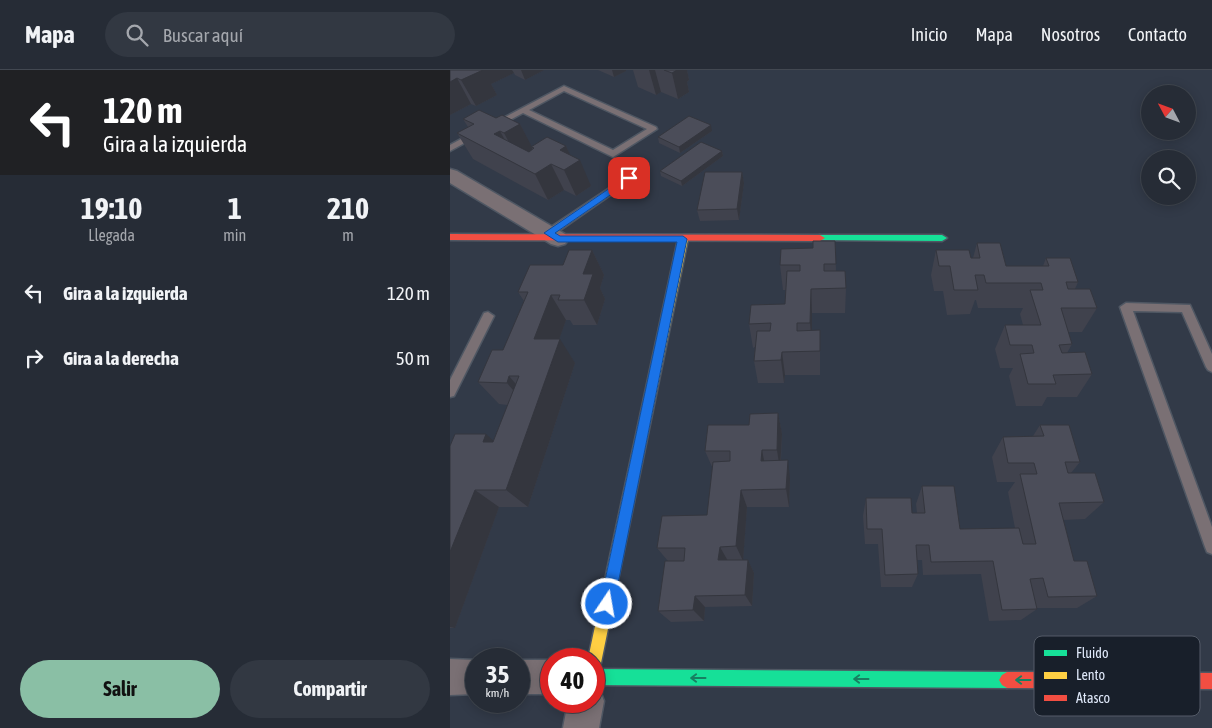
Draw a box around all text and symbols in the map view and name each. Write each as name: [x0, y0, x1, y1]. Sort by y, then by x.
search box: [105, 12, 455, 57]
text: Mapa: [25, 21, 75, 48]
icon: search: [123, 21, 151, 49]
text: Buscar aquí: [163, 24, 243, 46]
text: Inicio: [911, 24, 947, 45]
text: Mapa: [975, 24, 1013, 45]
text: Nosotros: [1041, 24, 1100, 45]
text: Contacto: [1128, 24, 1187, 45]
north arrow: [1141, 85, 1196, 140]
map controls: [1141, 85, 1196, 205]
icon: left: [20, 90, 85, 155]
text: 120 m: [103, 90, 182, 130]
text: Gira a la izquierda: [103, 131, 247, 157]
button: search: [1141, 150, 1196, 205]
pin: [608, 157, 650, 199]
icon: arrive: [615, 164, 643, 192]
text: 19:10: [81, 191, 142, 225]
text: 1: [228, 191, 242, 225]
text: 210: [327, 191, 369, 225]
text: Llegada: [88, 226, 135, 244]
text: min: [223, 226, 246, 244]
text: m: [342, 226, 354, 244]
icon: left: [20, 279, 48, 307]
text: Gira a la izquierda: [63, 282, 188, 304]
text: 120 m: [387, 282, 430, 304]
icon: right: [20, 344, 48, 372]
text: Gira a la derecha: [63, 347, 179, 369]
text: 50 m: [396, 347, 430, 369]
position arrow: [580, 577, 632, 629]
legend: [1034, 636, 1200, 716]
text: Fluido: [1076, 645, 1109, 661]
speed limit sign: 40: [540, 648, 605, 713]
button: Salir: [20, 660, 220, 718]
button: Compartir: [230, 660, 430, 718]
text: 35: [486, 660, 509, 688]
text: Lento: [1076, 667, 1105, 683]
one-way arrow: [691, 673, 707, 682]
one-way arrow: [853, 674, 870, 684]
one-way arrow: [1016, 675, 1032, 685]
text: km/h: [486, 686, 509, 700]
text: Atasco: [1076, 690, 1110, 706]

